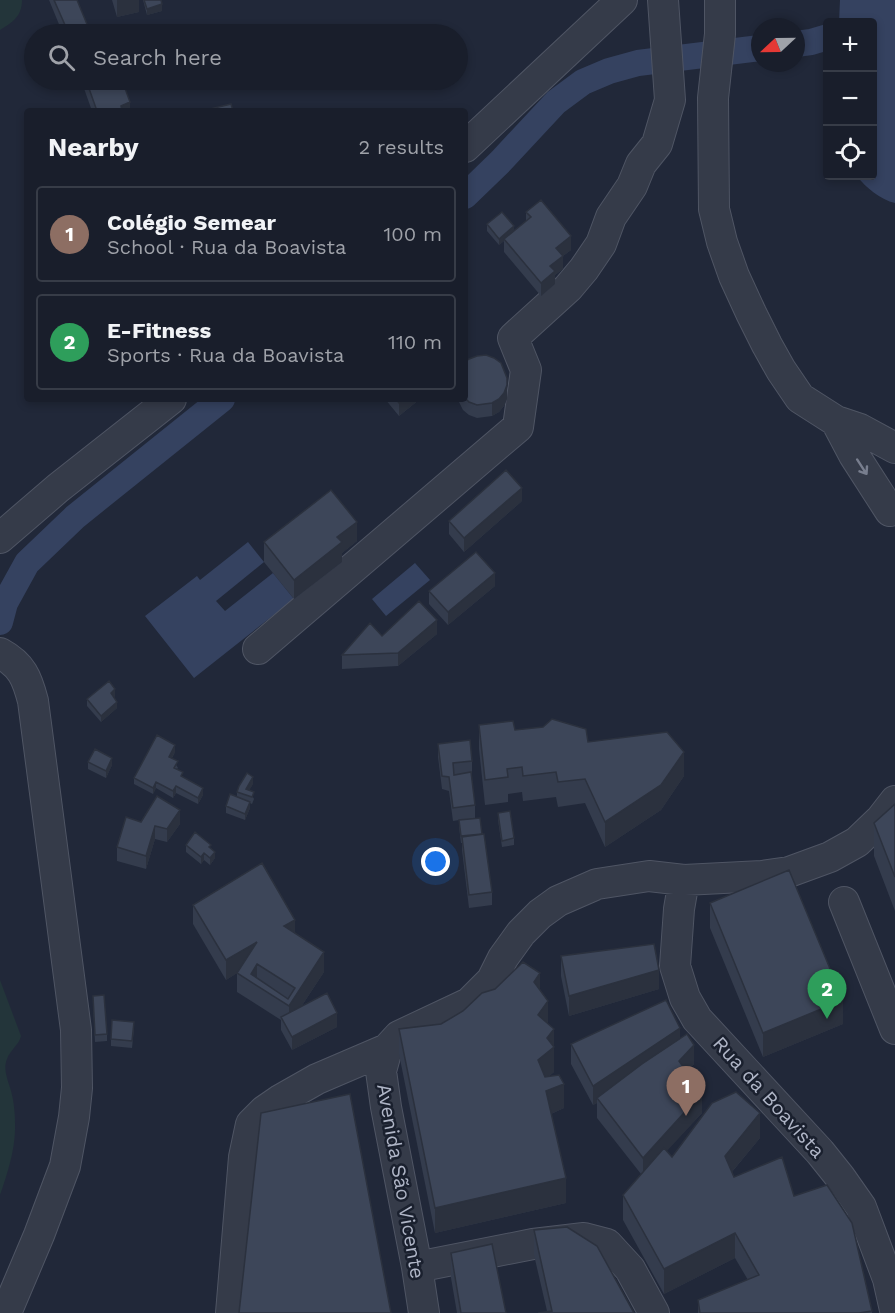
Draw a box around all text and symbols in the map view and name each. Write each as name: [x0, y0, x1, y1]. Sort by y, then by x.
north arrow: [751, 18, 805, 72]
map controls: [823, 18, 877, 180]
button: +: [823, 18, 877, 72]
search box: [24, 24, 468, 90]
icon: search: [45, 41, 78, 74]
text: Search here: [93, 45, 222, 70]
button: −: [823, 72, 877, 126]
button: locate: [823, 126, 877, 180]
text: Nearby: [48, 132, 139, 162]
text: 2 results: [359, 135, 444, 159]
text: Colégio Semear: [107, 210, 276, 235]
text: 1: [65, 222, 74, 246]
text: 100 m: [383, 222, 442, 246]
text: School · Rua da Boavista: [107, 235, 346, 259]
text: E-Fitness: [107, 318, 211, 343]
text: 2: [64, 330, 75, 354]
text: 110 m: [388, 330, 442, 354]
text: Sports · Rua da Boavista: [107, 343, 344, 367]
one-way arrow: [856, 458, 868, 474]
your location: [421, 847, 450, 876]
pin: 2: [808, 970, 846, 1019]
street label: Rua da Boavista: [708, 1031, 830, 1163]
pin: 1: [666, 1066, 706, 1116]
street label: Avenida São Vicente: [372, 1082, 430, 1280]

